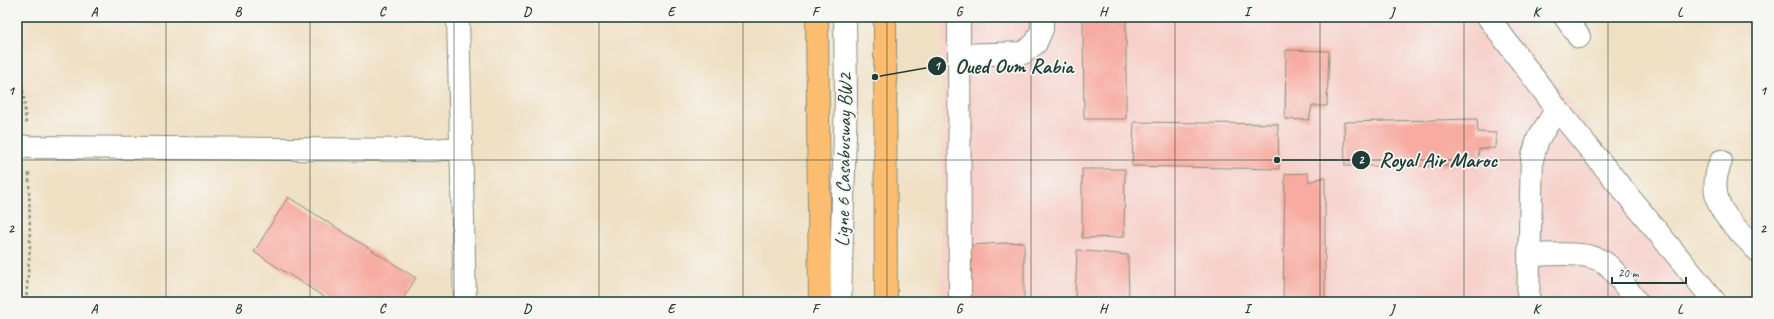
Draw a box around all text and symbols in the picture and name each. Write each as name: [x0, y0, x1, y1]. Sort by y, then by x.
text: A: [91, 4, 99, 20]
text: B: [235, 4, 243, 20]
text: C: [379, 4, 387, 20]
text: D: [523, 4, 532, 20]
text: E: [668, 4, 677, 20]
text: F: [812, 4, 821, 20]
text: G: [956, 4, 964, 20]
text: H: [1099, 4, 1109, 20]
text: I: [1244, 4, 1253, 20]
text: J: [1389, 4, 1396, 20]
text: K: [1533, 4, 1543, 20]
text: L: [1677, 4, 1684, 20]
callout: Oued Oum Rabia: [927, 49, 1081, 82]
text: Oued Oum Rabia: [955, 53, 1075, 79]
text: 1: [934, 58, 941, 74]
street label: Ligne 6 Casabusway BW2: [829, 71, 858, 247]
text: 1: [8, 83, 16, 99]
text: 1: [1760, 83, 1768, 99]
callout: Royal Air Maroc: [1351, 144, 1505, 177]
text: Royal Air Maroc: [1379, 147, 1498, 173]
text: 2: [1358, 152, 1365, 168]
text: 2: [8, 221, 15, 237]
text: 2: [1760, 221, 1767, 237]
scale bar: [1612, 259, 1686, 285]
text: 20 m: [1618, 265, 1640, 281]
text: A: [91, 301, 99, 317]
text: B: [235, 301, 243, 317]
text: C: [379, 301, 387, 317]
text: D: [523, 301, 532, 317]
text: E: [668, 301, 677, 317]
text: F: [812, 301, 821, 317]
text: G: [956, 301, 964, 317]
text: H: [1099, 301, 1109, 317]
text: I: [1244, 301, 1253, 317]
text: J: [1389, 301, 1396, 317]
text: K: [1533, 301, 1543, 317]
text: L: [1677, 301, 1684, 317]

